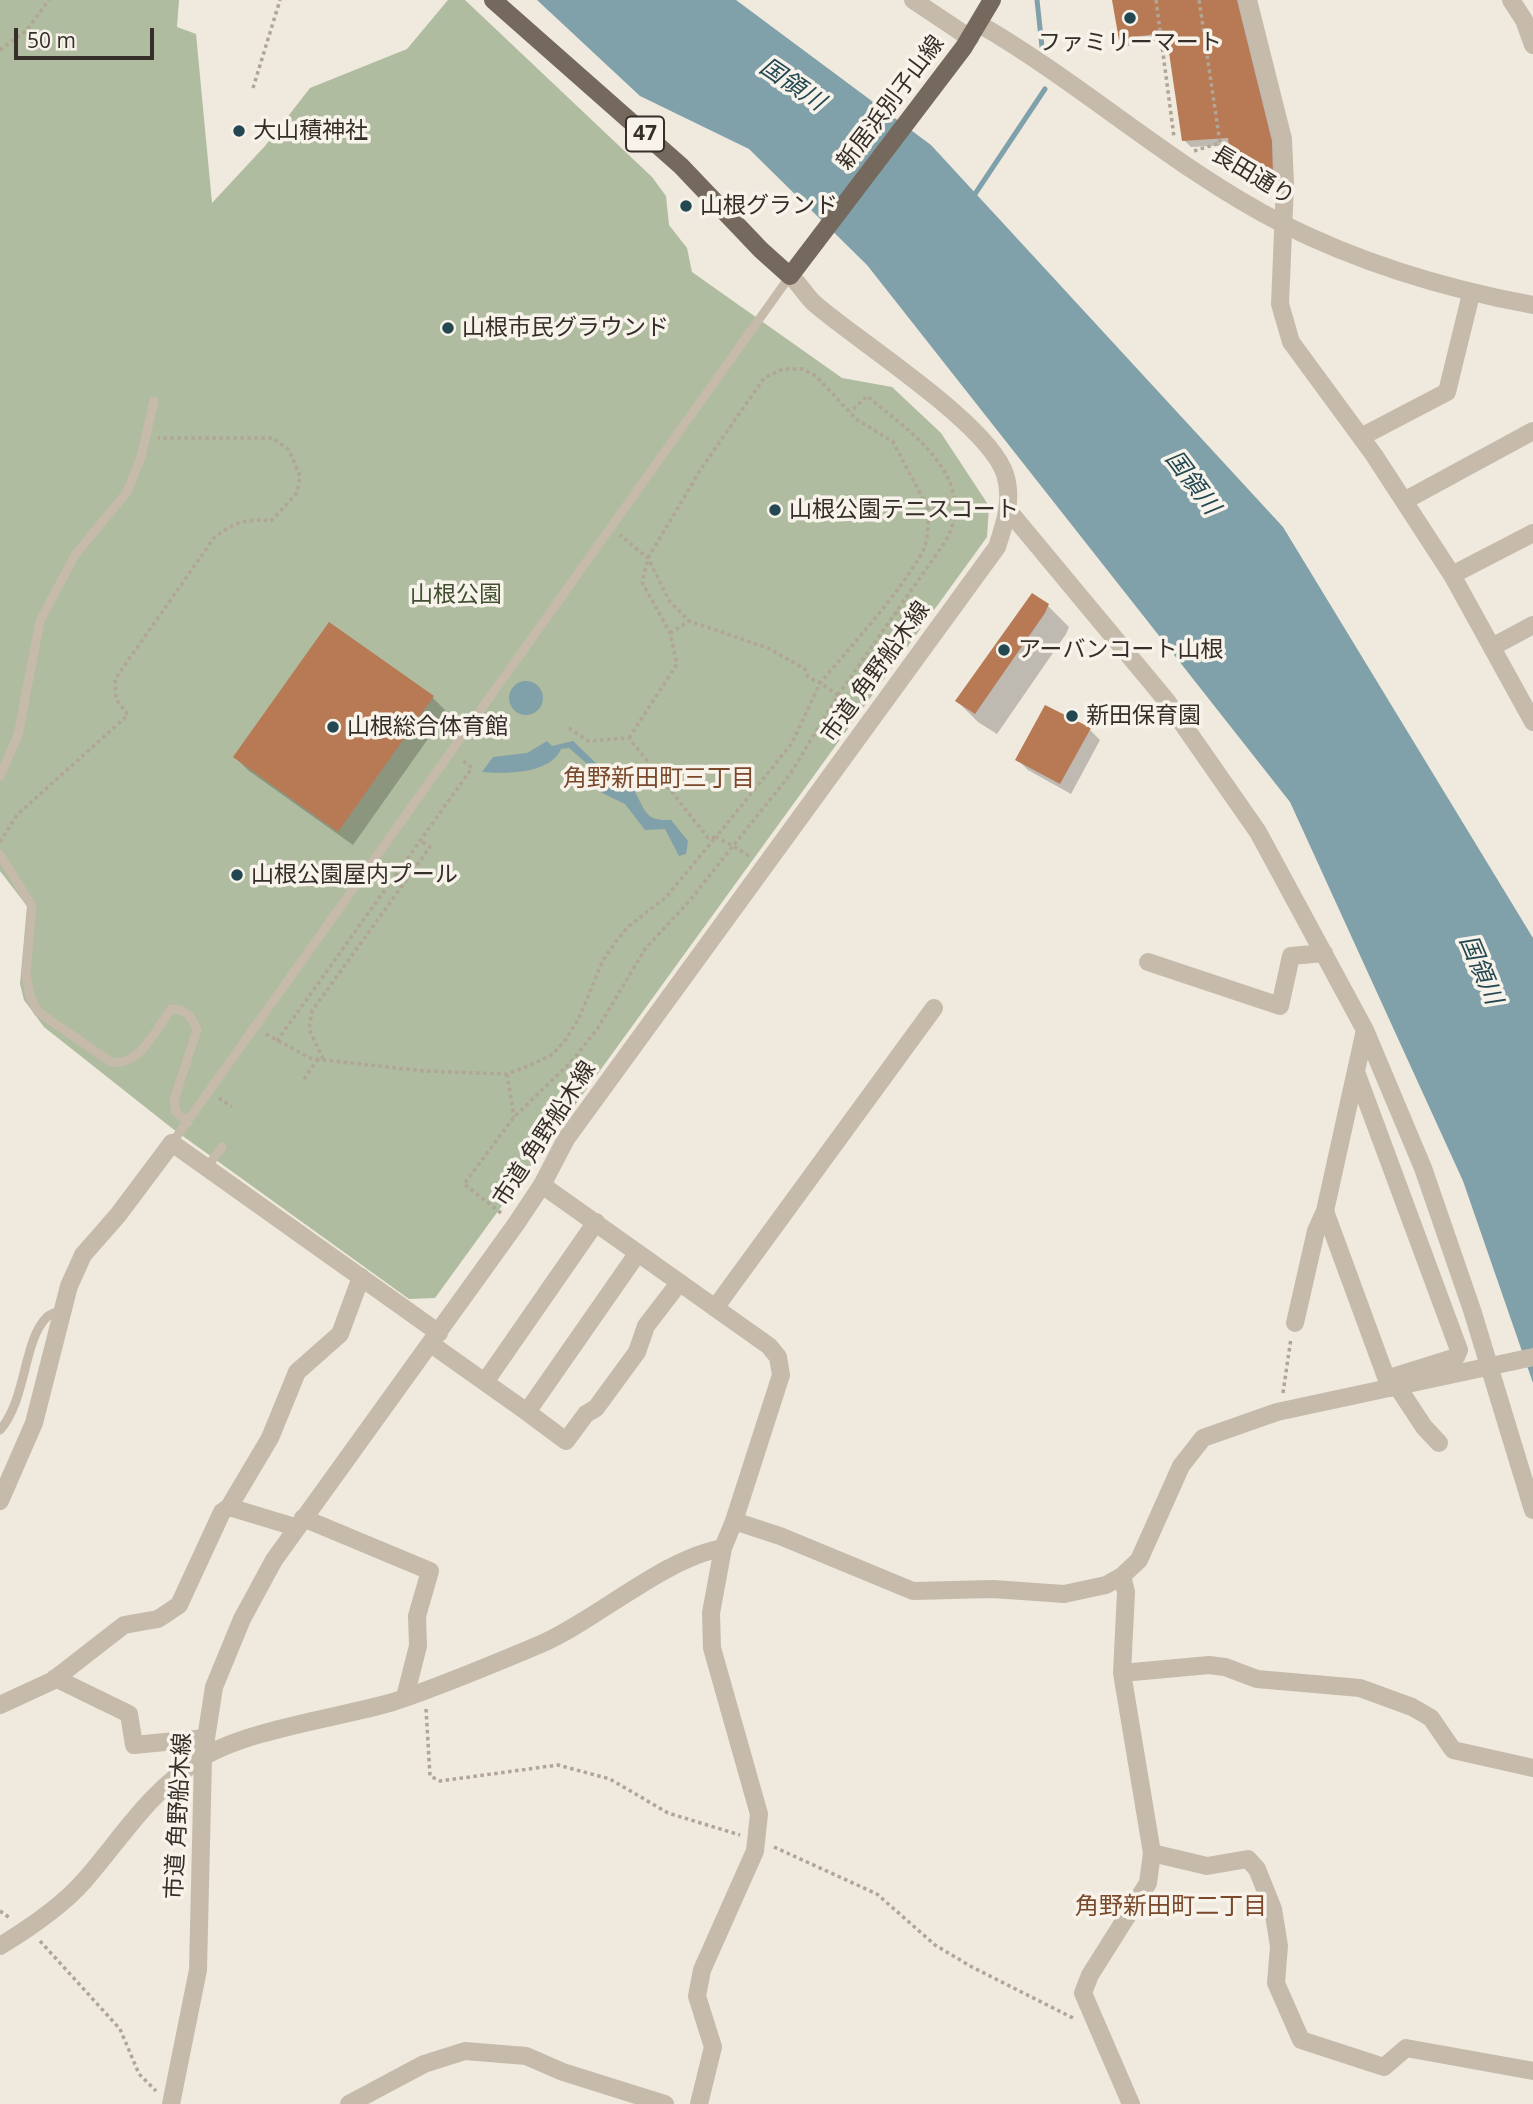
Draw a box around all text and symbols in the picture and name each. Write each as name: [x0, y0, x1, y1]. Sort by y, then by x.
marker: ファミリーマート: [1122, 10, 1138, 26]
scale bar: [18, 14, 158, 58]
text: 50 m: [27, 26, 76, 54]
place label: ファミリーマート: [1038, 29, 1222, 57]
street label: 新居浜別子山線: [832, 30, 950, 176]
water label: 国領川: [754, 53, 830, 117]
road number: 47: [626, 116, 664, 152]
place label: 大山積神社: [253, 117, 368, 145]
marker: 大山積神社: [231, 123, 247, 139]
street label: 長田通り: [1206, 140, 1300, 212]
place label: 山根グランド: [700, 192, 838, 220]
marker: 山根グランド: [678, 198, 694, 214]
place label: 山根市民グラウンド: [462, 314, 669, 342]
marker: 山根市民グラウンド: [440, 320, 456, 336]
water label: 国領川: [1159, 446, 1225, 520]
place label: 山根公園テニスコート: [789, 496, 1019, 524]
marker: 山根公園テニスコート: [767, 502, 783, 518]
park label: 山根公園: [410, 581, 502, 609]
street label: 市道 角野船木線: [816, 596, 936, 748]
place label: アーバンコート山根: [1018, 636, 1224, 664]
marker: アーバンコート山根: [996, 642, 1012, 658]
place label: 新田保育園: [1086, 702, 1201, 730]
marker: 新田保育園: [1064, 708, 1080, 724]
place label: 山根総合体育館: [347, 713, 508, 741]
marker: 山根総合体育館: [325, 719, 341, 735]
district label: 角野新田町三丁目: [563, 765, 755, 793]
place label: 山根公園屋内プール: [251, 861, 458, 889]
marker: 山根公園屋内プール: [229, 867, 245, 883]
water label: 国領川: [1453, 931, 1507, 1009]
street label: 市道 角野船木線: [488, 1056, 602, 1212]
street label: 市道 角野船木線: [161, 1732, 197, 1900]
district label: 角野新田町二丁目: [1075, 1893, 1267, 1921]

